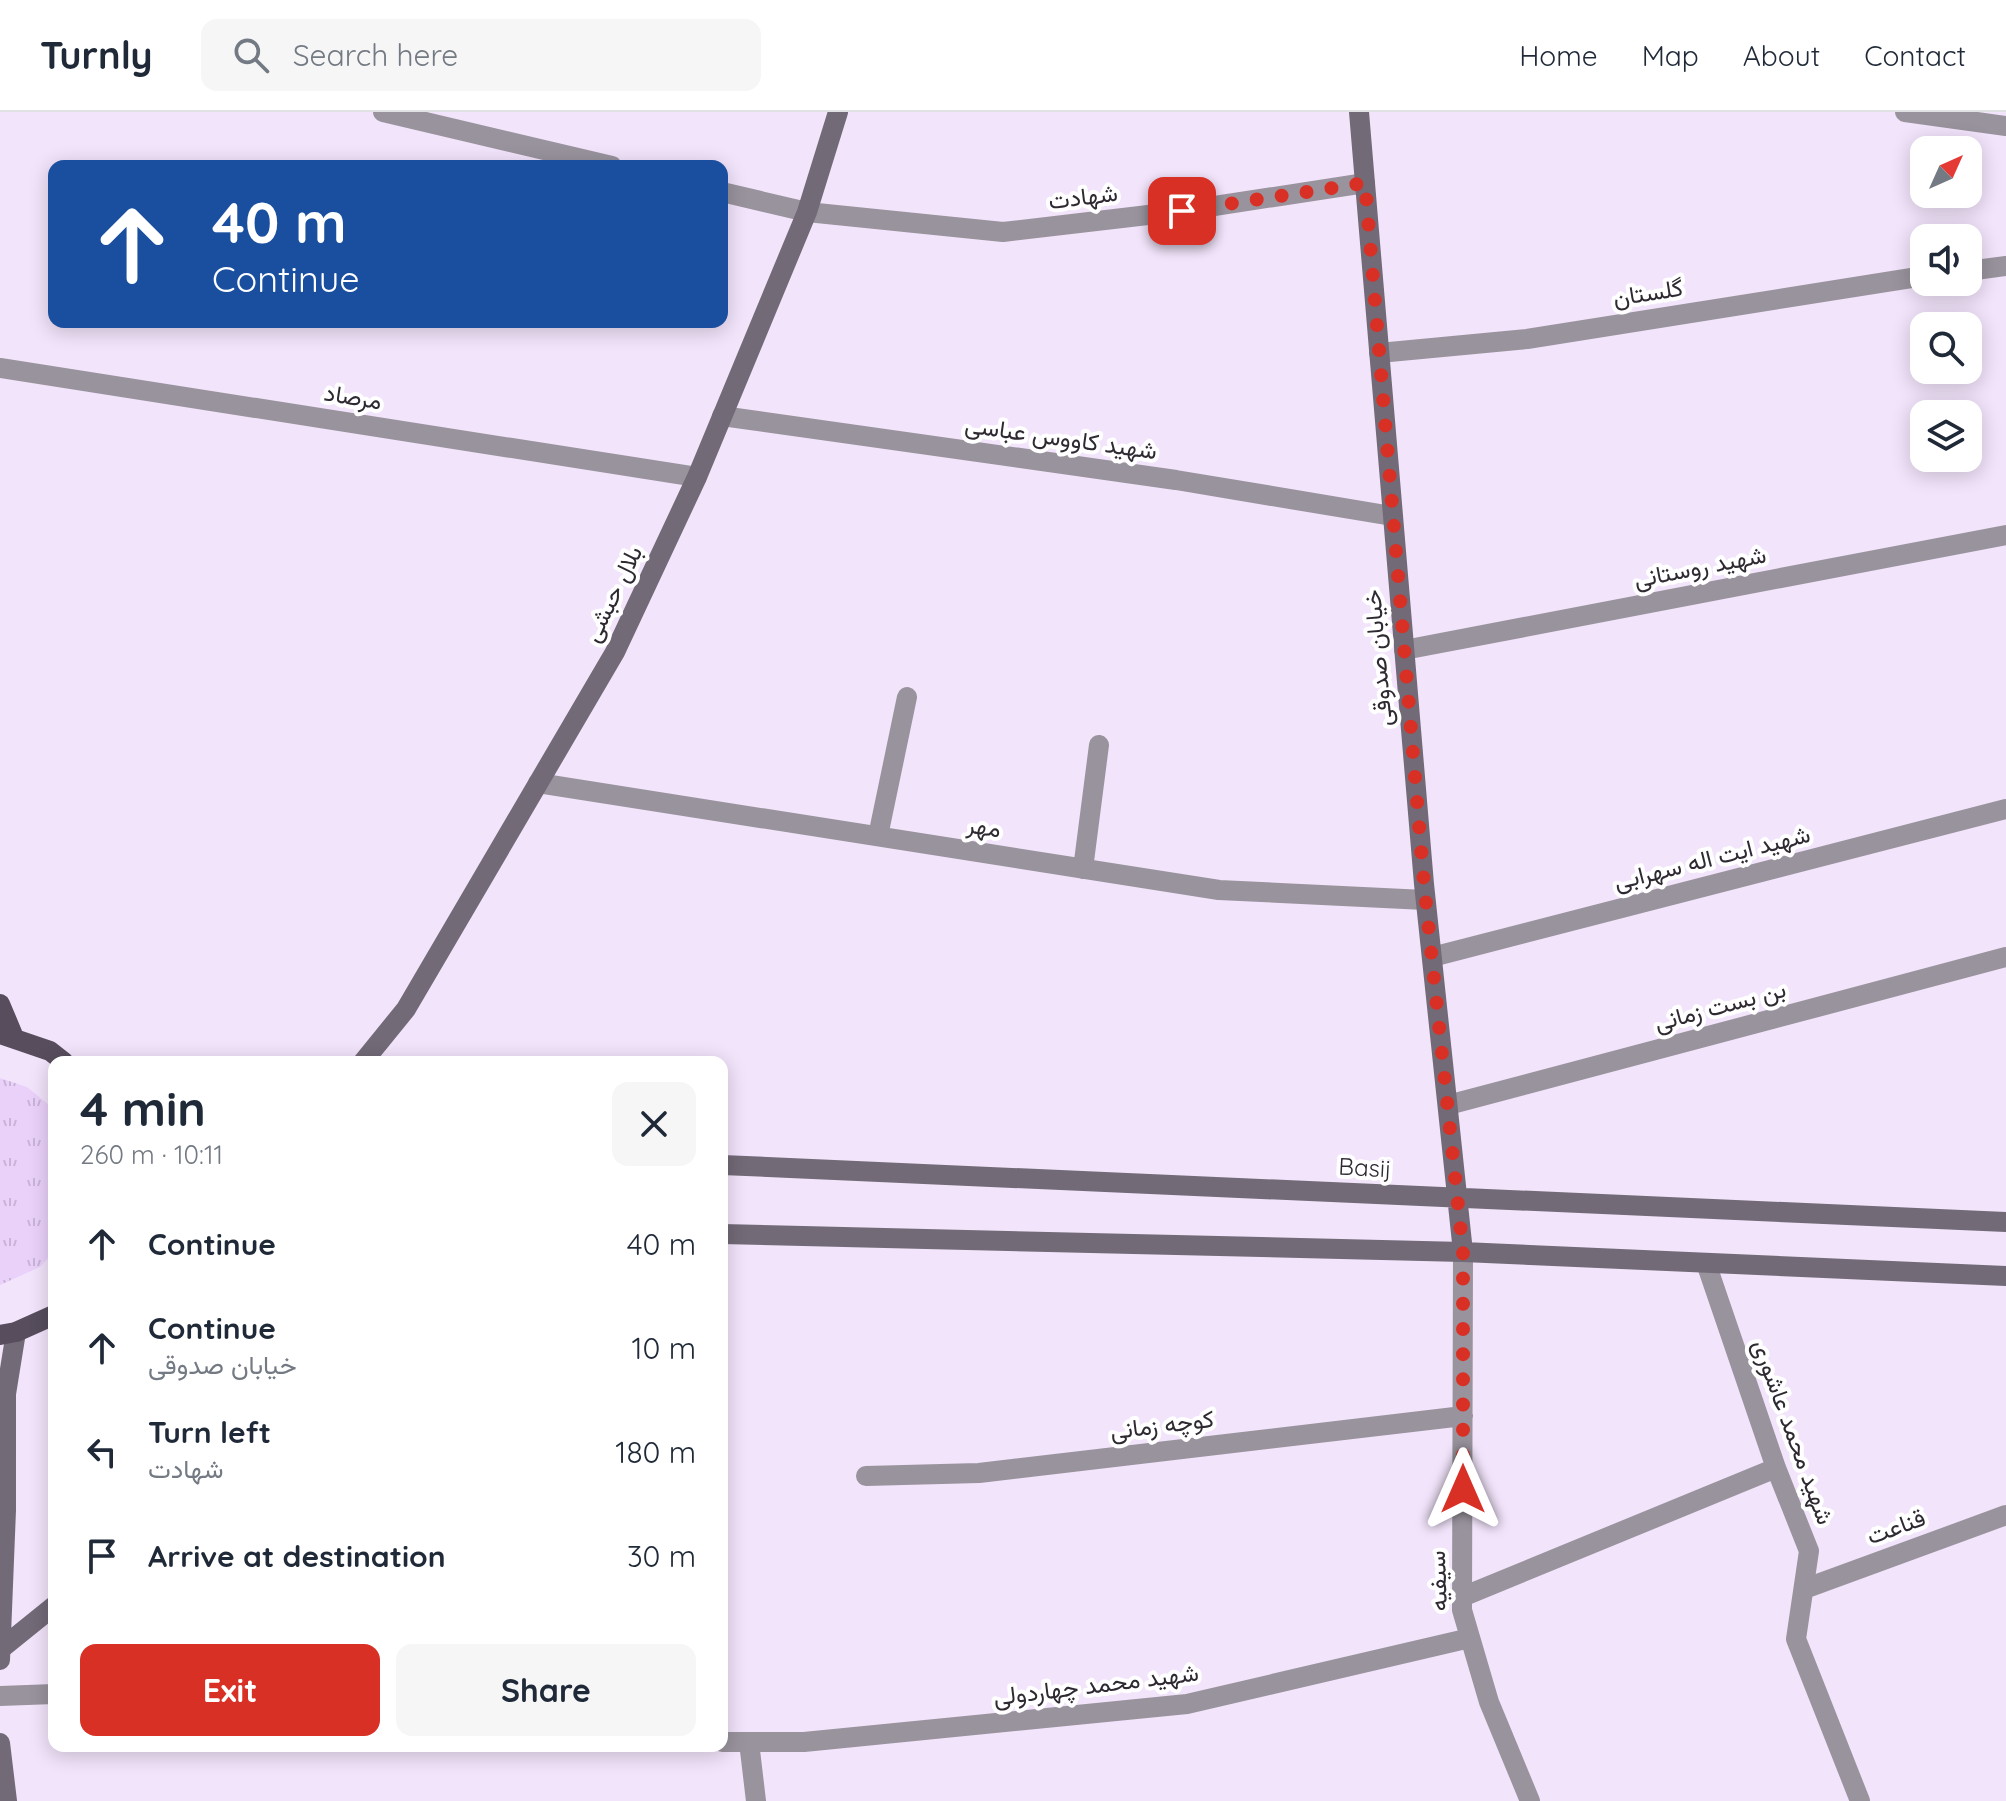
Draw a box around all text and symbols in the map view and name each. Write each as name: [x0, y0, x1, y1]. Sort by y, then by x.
search box: [201, 19, 761, 91]
text: Turnly: [40, 31, 153, 79]
icon: search: [229, 33, 273, 77]
text: Search here: [293, 36, 458, 74]
text: Home: [1519, 38, 1598, 73]
text: Map: [1642, 38, 1699, 73]
text: About: [1743, 38, 1820, 73]
text: Contact: [1864, 38, 1966, 73]
north arrow: [1910, 136, 1982, 208]
map controls: [1910, 136, 1982, 472]
street label: شهادت: [1046, 177, 1119, 216]
pin: [1148, 177, 1216, 245]
text: 40 m: [212, 187, 347, 257]
icon: arrive: [1160, 189, 1204, 233]
icon: ahead: [80, 192, 184, 296]
button: sound: [1910, 224, 1982, 296]
text: Continue: [212, 256, 360, 301]
street label: گلستان: [1611, 272, 1685, 312]
button: search: [1910, 312, 1982, 384]
street label: مرصاد: [322, 377, 384, 416]
button: layers: [1910, 400, 1982, 472]
street label: شهید کاووس عباسی: [963, 409, 1159, 466]
street label: شهید روستانی: [1631, 538, 1769, 595]
street label: بلال حبشی: [576, 540, 648, 647]
street label: خیابان صدوقی: [1356, 588, 1399, 728]
street label: مهر: [964, 808, 1003, 844]
street label: شهید ایت اله سهرابی: [1611, 818, 1813, 897]
street label: بن بست زمانی: [1651, 973, 1789, 1038]
text: 4 min: [80, 1078, 206, 1138]
button: close: [612, 1082, 696, 1166]
text: 260 m · 10:11: [80, 1138, 223, 1171]
street label: Basij: [1338, 1151, 1392, 1183]
icon: ahead: [80, 1222, 124, 1266]
text: Continue: [148, 1225, 276, 1263]
text: 40 m: [627, 1225, 696, 1263]
text: Continue: [148, 1309, 276, 1347]
icon: ahead: [80, 1326, 124, 1370]
text: 10 m: [632, 1329, 696, 1367]
street label: شهید محمد عاشوری: [1746, 1335, 1841, 1529]
text: خیابان صدوقی: [148, 1348, 297, 1381]
street label: کوچه زمانی: [1108, 1403, 1216, 1447]
text: Turn left: [148, 1413, 271, 1451]
icon: left: [80, 1430, 124, 1474]
text: 180 m: [615, 1433, 696, 1471]
position arrow: [1421, 1447, 1505, 1531]
text: شهادت: [148, 1452, 223, 1485]
street label: قناعت: [1862, 1502, 1929, 1550]
icon: arrive: [80, 1534, 124, 1578]
text: Arrive at destination: [148, 1537, 446, 1575]
text: 30 m: [627, 1537, 696, 1575]
street label: سیفیه: [1421, 1550, 1453, 1612]
button: Exit: [80, 1644, 380, 1736]
button: Share: [396, 1644, 696, 1736]
street label: شهید محمد چهاردولی: [992, 1657, 1200, 1713]

